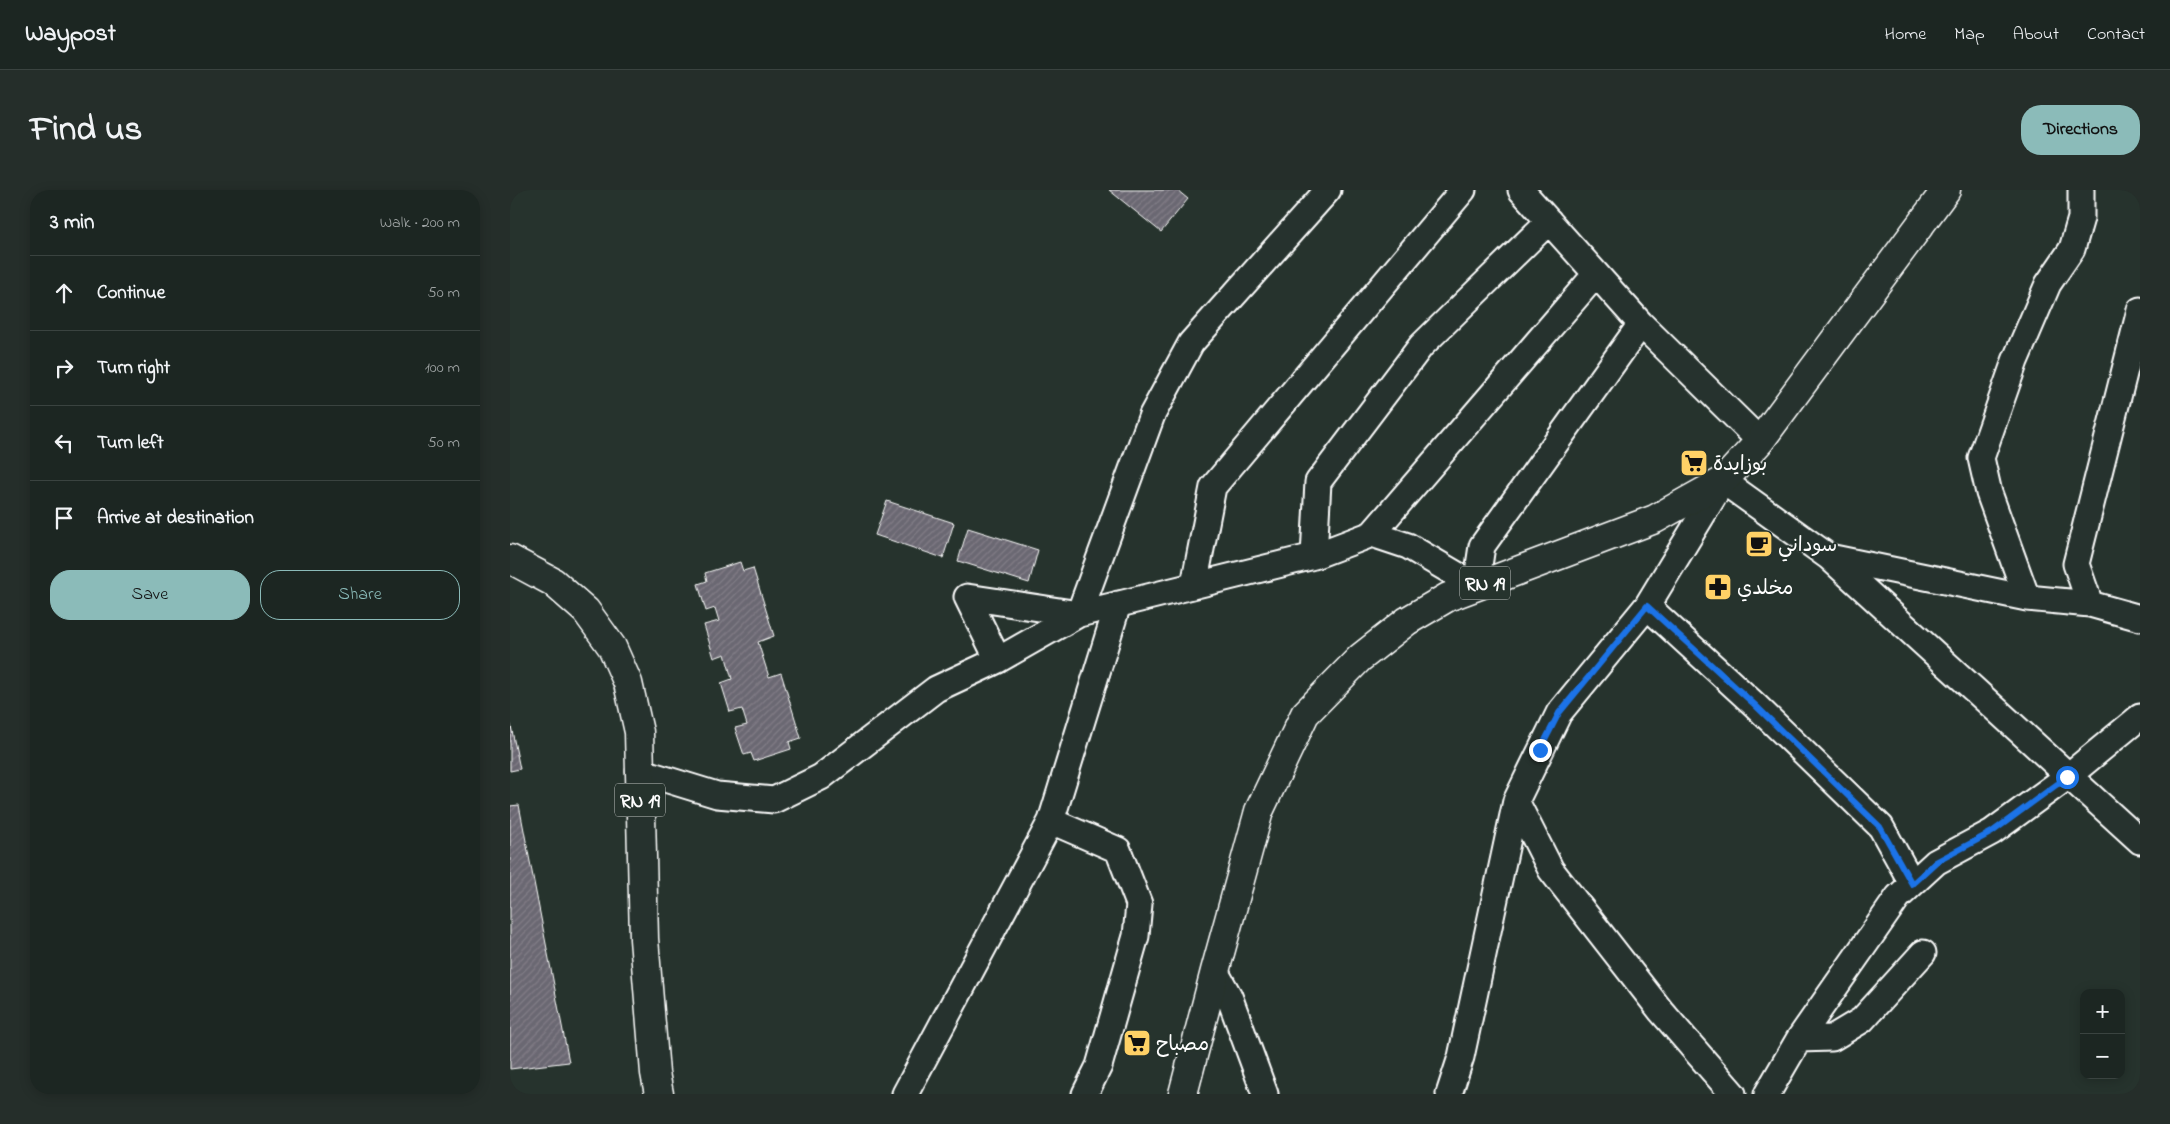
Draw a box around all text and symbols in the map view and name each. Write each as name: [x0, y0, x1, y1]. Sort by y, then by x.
text: Waypost: [25, 17, 116, 52]
text: Home: [1885, 22, 1926, 48]
text: Map: [1954, 22, 1985, 48]
text: About: [2013, 22, 2059, 48]
text: Contact: [2087, 22, 2145, 48]
text: Find us: [30, 105, 142, 156]
button: Directions: [2021, 105, 2140, 155]
text: 3 min: [50, 208, 94, 238]
text: Walk · 200 m: [380, 211, 460, 235]
icon: ahead: [50, 279, 78, 307]
text: Continue: [97, 280, 165, 307]
text: 50 m: [428, 281, 460, 305]
icon: right: [50, 354, 78, 382]
text: Turn right: [97, 355, 170, 382]
text: 100 m: [425, 356, 460, 380]
icon: left: [50, 429, 78, 457]
text: Turn left: [97, 430, 164, 457]
text: 50 m: [428, 431, 460, 455]
supermarket icon: بوزايدة: [1679, 448, 1709, 478]
place label: بوزايدة: [1713, 451, 1767, 480]
icon: arrive: [50, 504, 78, 532]
text: Arrive at destination: [97, 505, 254, 532]
cafe icon: سوداني: [1744, 529, 1774, 559]
place label: سوداني: [1778, 532, 1837, 562]
road number: RN 19: [1460, 566, 1510, 599]
button: Save: [50, 570, 250, 620]
button: Share: [260, 570, 460, 620]
pharmacy icon: مخلدي: [1703, 572, 1733, 602]
place label: مخلدي: [1737, 575, 1793, 604]
route end: [1529, 739, 1552, 762]
route start: [2056, 766, 2079, 789]
road number: RN 19: [615, 784, 665, 816]
map controls: [2080, 989, 2125, 1079]
button: +: [2080, 989, 2125, 1034]
supermarket icon: مصباح: [1122, 1028, 1152, 1058]
place label: مصباح: [1156, 1031, 1209, 1060]
button: −: [2080, 1034, 2125, 1079]

